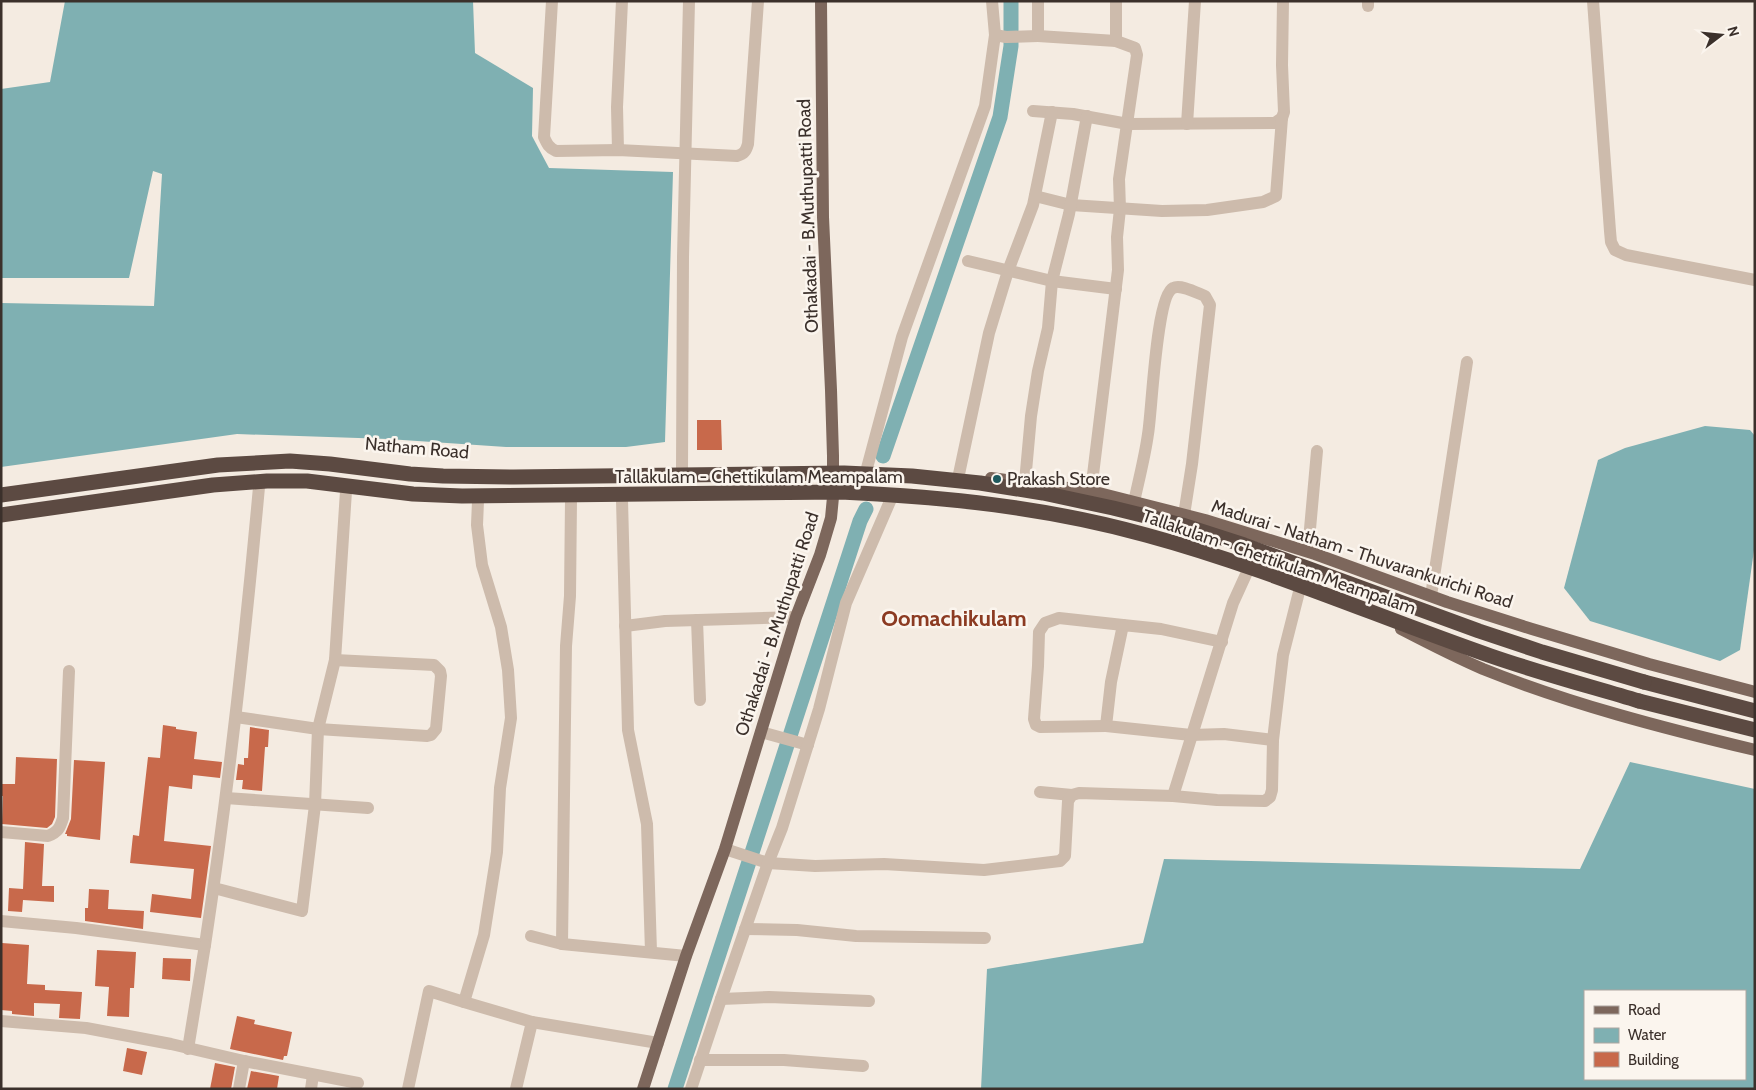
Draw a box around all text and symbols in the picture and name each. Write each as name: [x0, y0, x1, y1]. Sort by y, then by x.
north arrow: [1696, 10, 1746, 60]
text: N: [1723, 24, 1744, 39]
street label: Othakadai - B.Muthupatti Road: [793, 99, 823, 333]
street label: Natham Road: [364, 432, 470, 464]
street label: Tallakulam - Chettikulam Meampalam: [615, 466, 903, 488]
place label: Prakash Store: [1007, 468, 1110, 490]
marker: Prakash Store: [991, 473, 1003, 485]
street label: Madurai - Natham - Thuvarankurichi Road: [1209, 495, 1515, 613]
street label: Tallakulam - Chettikulam Meampalam: [1139, 505, 1419, 619]
street label: Othakadai - B.Muthupatti Road: [730, 509, 824, 739]
district label: Oomachikulam: [881, 605, 1027, 632]
legend: [1584, 990, 1746, 1080]
text: Road: [1628, 1001, 1661, 1019]
text: Water: [1628, 1026, 1666, 1044]
text: Building: [1628, 1051, 1679, 1069]

